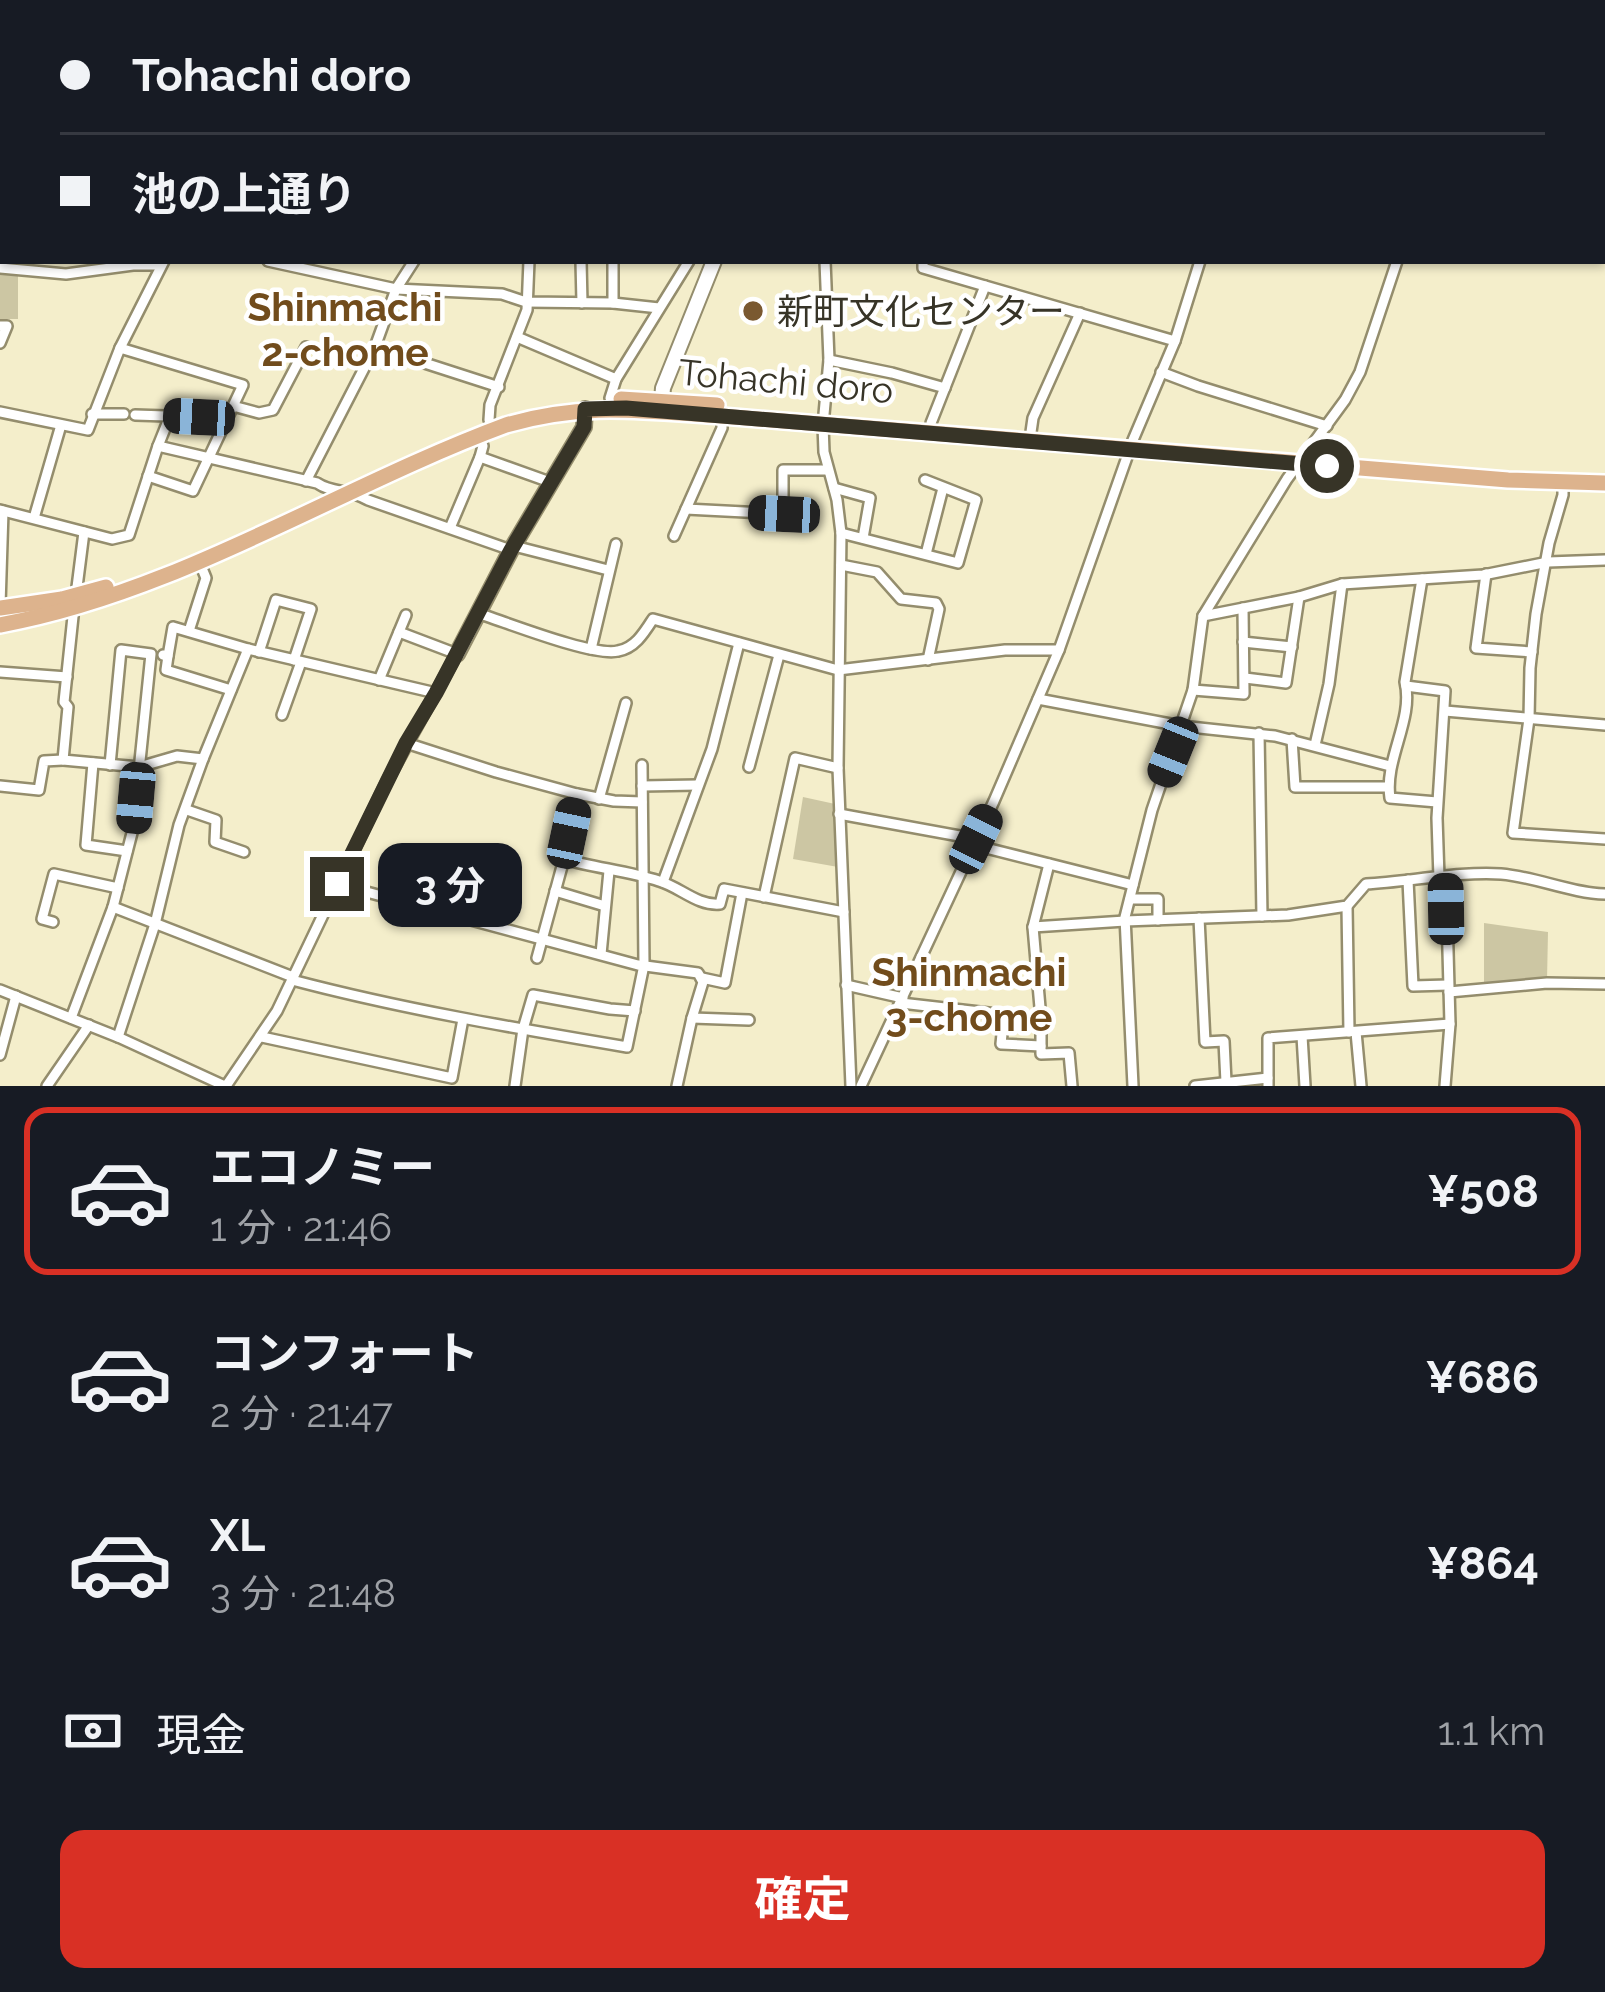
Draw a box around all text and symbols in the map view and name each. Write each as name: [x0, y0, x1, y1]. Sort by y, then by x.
text: Tohachi doro: [132, 49, 411, 102]
text: 池の上通り: [132, 168, 357, 221]
district label: Shinmachi 2-chome: [247, 284, 443, 375]
place label: 新町文化センター: [777, 290, 1065, 332]
marker: 新町文化センター: [740, 298, 766, 324]
street label: Tohachi doro: [677, 351, 895, 411]
car: [162, 397, 236, 437]
route start: [1300, 439, 1354, 493]
car: [747, 494, 821, 534]
car: [1143, 712, 1203, 792]
car: [115, 761, 157, 835]
car: [544, 794, 594, 872]
car: [944, 799, 1008, 879]
callout: 3 分: [379, 842, 523, 926]
route end: [310, 857, 364, 911]
text: 3 分: [415, 862, 485, 908]
car: [1427, 873, 1465, 945]
district label: Shinmachi 3-chome: [871, 949, 1067, 1040]
icon: car: [66, 1137, 174, 1245]
text: エコノミー: [210, 1141, 435, 1194]
text: ¥508: [1427, 1165, 1539, 1218]
text: 1 分 · 21:46: [210, 1204, 392, 1250]
icon: car: [66, 1323, 174, 1431]
text: コンフォート: [210, 1327, 479, 1380]
text: ¥686: [1425, 1351, 1539, 1404]
text: 2 分 · 21:47: [210, 1390, 393, 1436]
icon: car: [66, 1509, 174, 1617]
text: XL: [210, 1509, 265, 1562]
text: ¥864: [1427, 1537, 1539, 1590]
text: 3 分 · 21:48: [210, 1570, 396, 1616]
icon: cash: [60, 1698, 126, 1764]
text: 1.1 km: [1438, 1708, 1545, 1754]
text: 現金: [156, 1709, 246, 1762]
button: 確定: [60, 1830, 1545, 1968]

